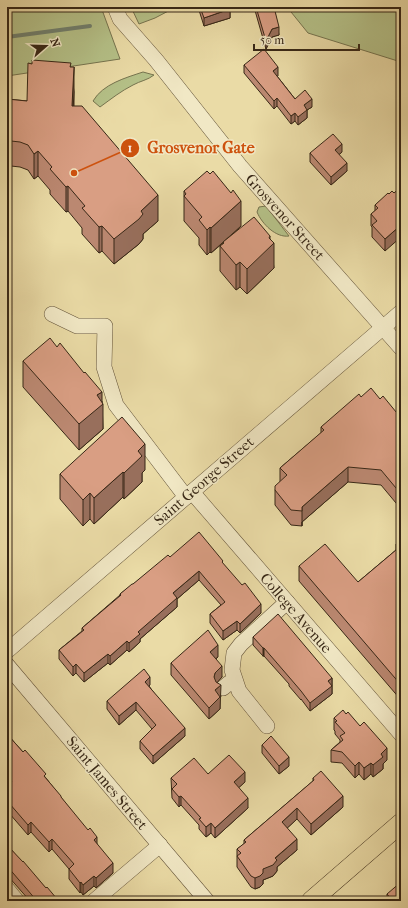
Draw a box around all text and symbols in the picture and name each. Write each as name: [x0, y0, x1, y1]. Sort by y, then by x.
north arrow: [26, 26, 66, 66]
scale bar: [254, 26, 359, 52]
text: 50 m: [260, 33, 284, 47]
text: N: [47, 37, 63, 50]
callout: Grosvenor Gate: [120, 134, 263, 162]
text: Grosvenor Gate: [147, 138, 255, 157]
text: 1: [128, 141, 132, 155]
street label: Grosvenor Street: [242, 170, 329, 264]
street label: Saint George Street: [150, 432, 258, 529]
street label: College Avenue: [256, 569, 336, 657]
street label: Saint James Street: [63, 733, 152, 834]

